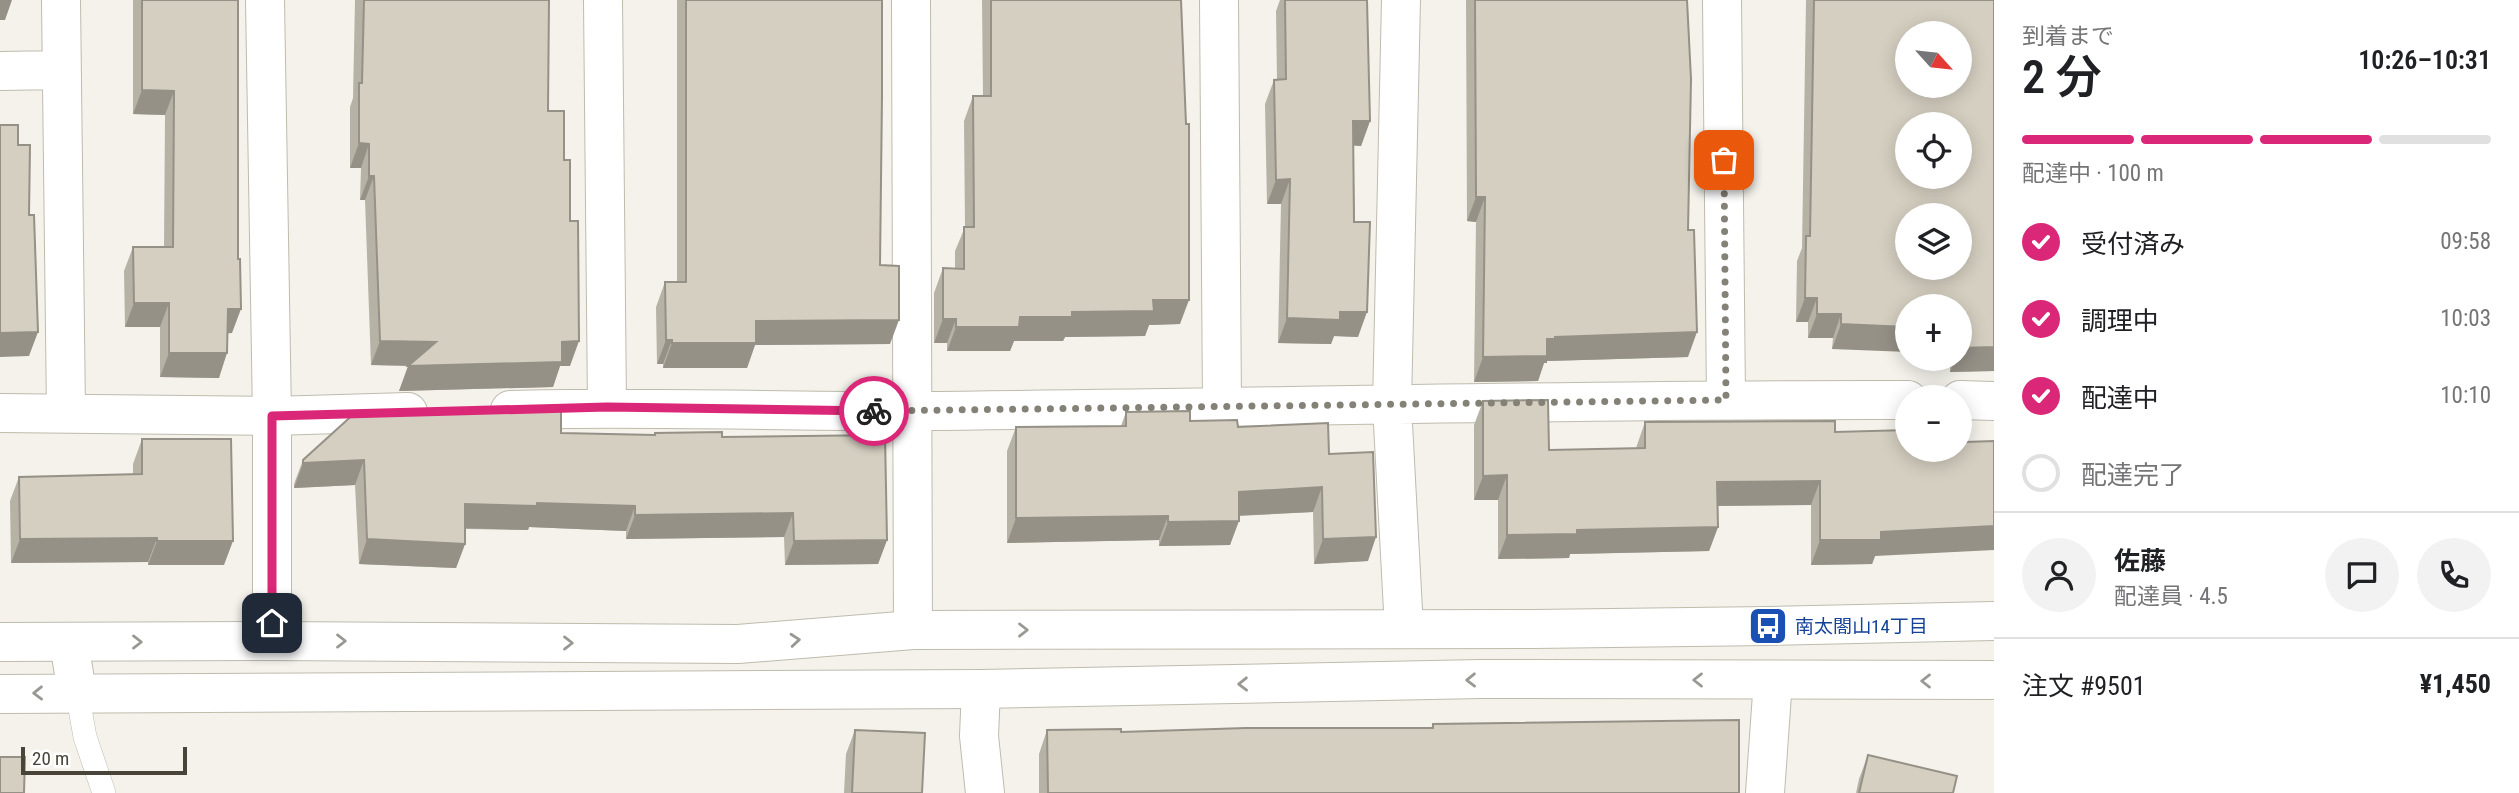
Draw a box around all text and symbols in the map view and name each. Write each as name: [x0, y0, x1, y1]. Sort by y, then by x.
north arrow: [1895, 21, 1972, 98]
map controls: [1895, 21, 1972, 462]
text: 到着まで: [2022, 23, 2114, 50]
text: 10:26–10:31: [2358, 45, 2491, 75]
text: 2 分: [2022, 50, 2102, 104]
button: locate: [1895, 112, 1972, 189]
pin: [1694, 130, 1754, 190]
icon: bag: [1705, 141, 1743, 179]
text: 配達中 · 100 m: [2022, 160, 2164, 187]
button: layers: [1895, 203, 1972, 280]
icon: check: [2022, 223, 2060, 261]
text: 09:58: [2440, 228, 2491, 255]
text: 受付済み: [2081, 229, 2185, 259]
button: +: [1895, 294, 1972, 371]
icon: check: [2022, 300, 2060, 338]
text: 10:03: [2440, 305, 2491, 332]
text: 調理中: [2081, 306, 2159, 336]
courier: [839, 376, 909, 446]
icon: check: [2022, 377, 2060, 415]
text: 10:10: [2440, 382, 2491, 409]
text: 配達中: [2081, 383, 2159, 413]
button: −: [1895, 385, 1972, 462]
icon: bike: [855, 392, 893, 430]
text: 配達完了: [2081, 460, 2185, 490]
button: person: [2022, 538, 2096, 612]
button: chat: [2325, 538, 2399, 612]
button: phone: [2417, 538, 2491, 612]
text: 佐藤: [2114, 546, 2166, 576]
text: 配達員 · 4.5: [2114, 583, 2228, 610]
pin: [242, 593, 302, 653]
icon: home: [253, 604, 291, 642]
bus stop icon: 南太閤山14丁目: [1747, 605, 1789, 647]
place label: 南太閤山14丁目: [1795, 615, 1928, 638]
one-way arrow: [1018, 622, 1028, 638]
one-way arrow: [790, 632, 801, 647]
one-way arrow: [336, 633, 346, 649]
one-way arrow: [132, 634, 143, 650]
one-way arrow: [563, 635, 574, 651]
text: ¥1,450: [2420, 669, 2491, 699]
text: 注文 #9501: [2022, 671, 2146, 701]
one-way arrow: [1465, 672, 1476, 687]
one-way arrow: [1693, 672, 1703, 688]
one-way arrow: [1920, 673, 1931, 688]
one-way arrow: [1238, 676, 1248, 692]
one-way arrow: [33, 685, 43, 701]
scale bar: [21, 744, 187, 776]
text: 20 m: [32, 747, 69, 770]

